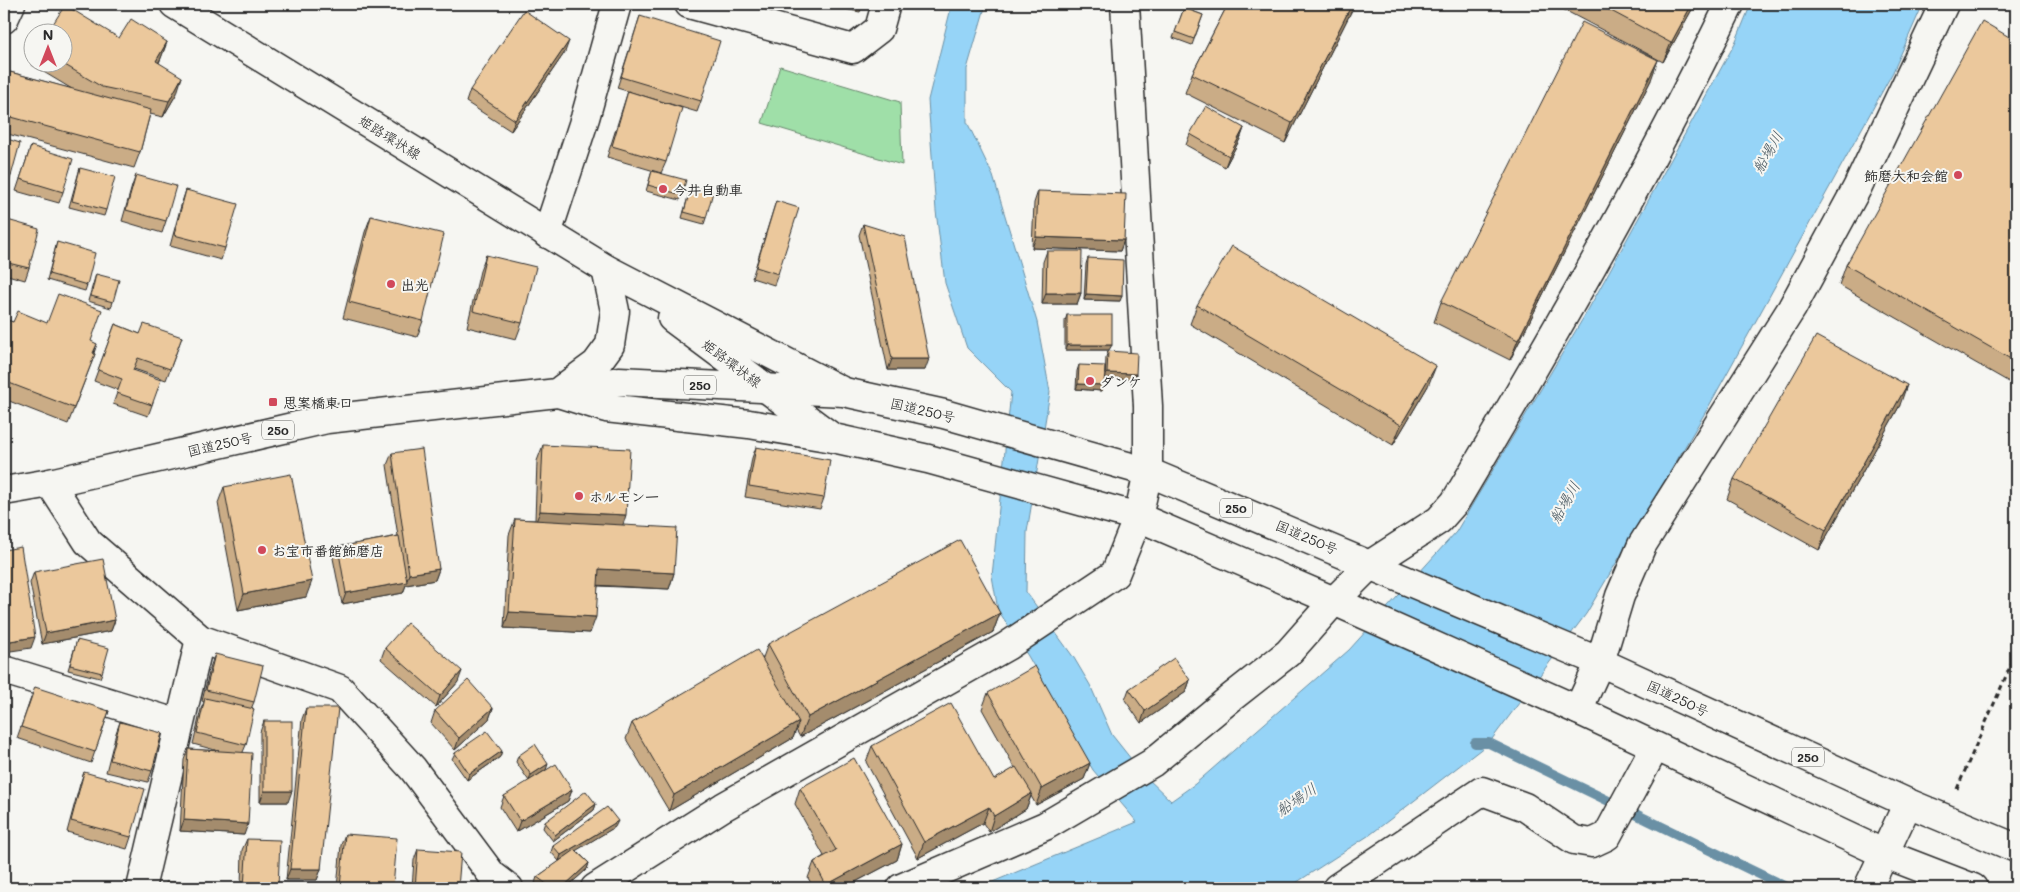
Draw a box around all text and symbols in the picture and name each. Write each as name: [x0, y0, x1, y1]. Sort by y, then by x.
north arrow: [22, 22, 72, 72]
text: N: [43, 25, 53, 44]
street label: 姫路環状線: [355, 110, 425, 164]
water label: 船場川: [1747, 128, 1787, 176]
place label: 飾磨大和会館: [1864, 166, 1948, 185]
marker: 飾磨大和会館: [1952, 169, 1964, 181]
place label: 今井自動車: [673, 180, 743, 199]
marker: 今井自動車: [657, 183, 669, 195]
place label: 出光: [401, 275, 429, 294]
marker: 出光: [385, 278, 397, 290]
street label: 姫路環状線: [698, 334, 766, 392]
place label: ダンケ: [1100, 372, 1142, 391]
marker: ダンケ: [1084, 375, 1096, 387]
road number: 250: [684, 376, 716, 394]
place label: 思案橋東口: [283, 393, 353, 412]
street label: 国道250号: [888, 393, 958, 427]
marker: 思案橋東口: [267, 396, 279, 408]
road number: 250: [262, 420, 294, 440]
street label: 国道250号: [185, 427, 255, 461]
water label: 船場川: [1544, 478, 1584, 526]
place label: ホルモン一: [589, 487, 659, 506]
marker: ホルモン一: [573, 490, 585, 502]
road number: 250: [1220, 498, 1252, 518]
street label: 国道250号: [1273, 515, 1341, 559]
place label: お宝市番館飾磨店: [272, 541, 384, 560]
marker: お宝市番館飾磨店: [256, 544, 268, 556]
street label: 国道250号: [1644, 675, 1712, 721]
road number: 250: [1792, 748, 1824, 766]
water label: 船場川: [1272, 778, 1320, 820]

